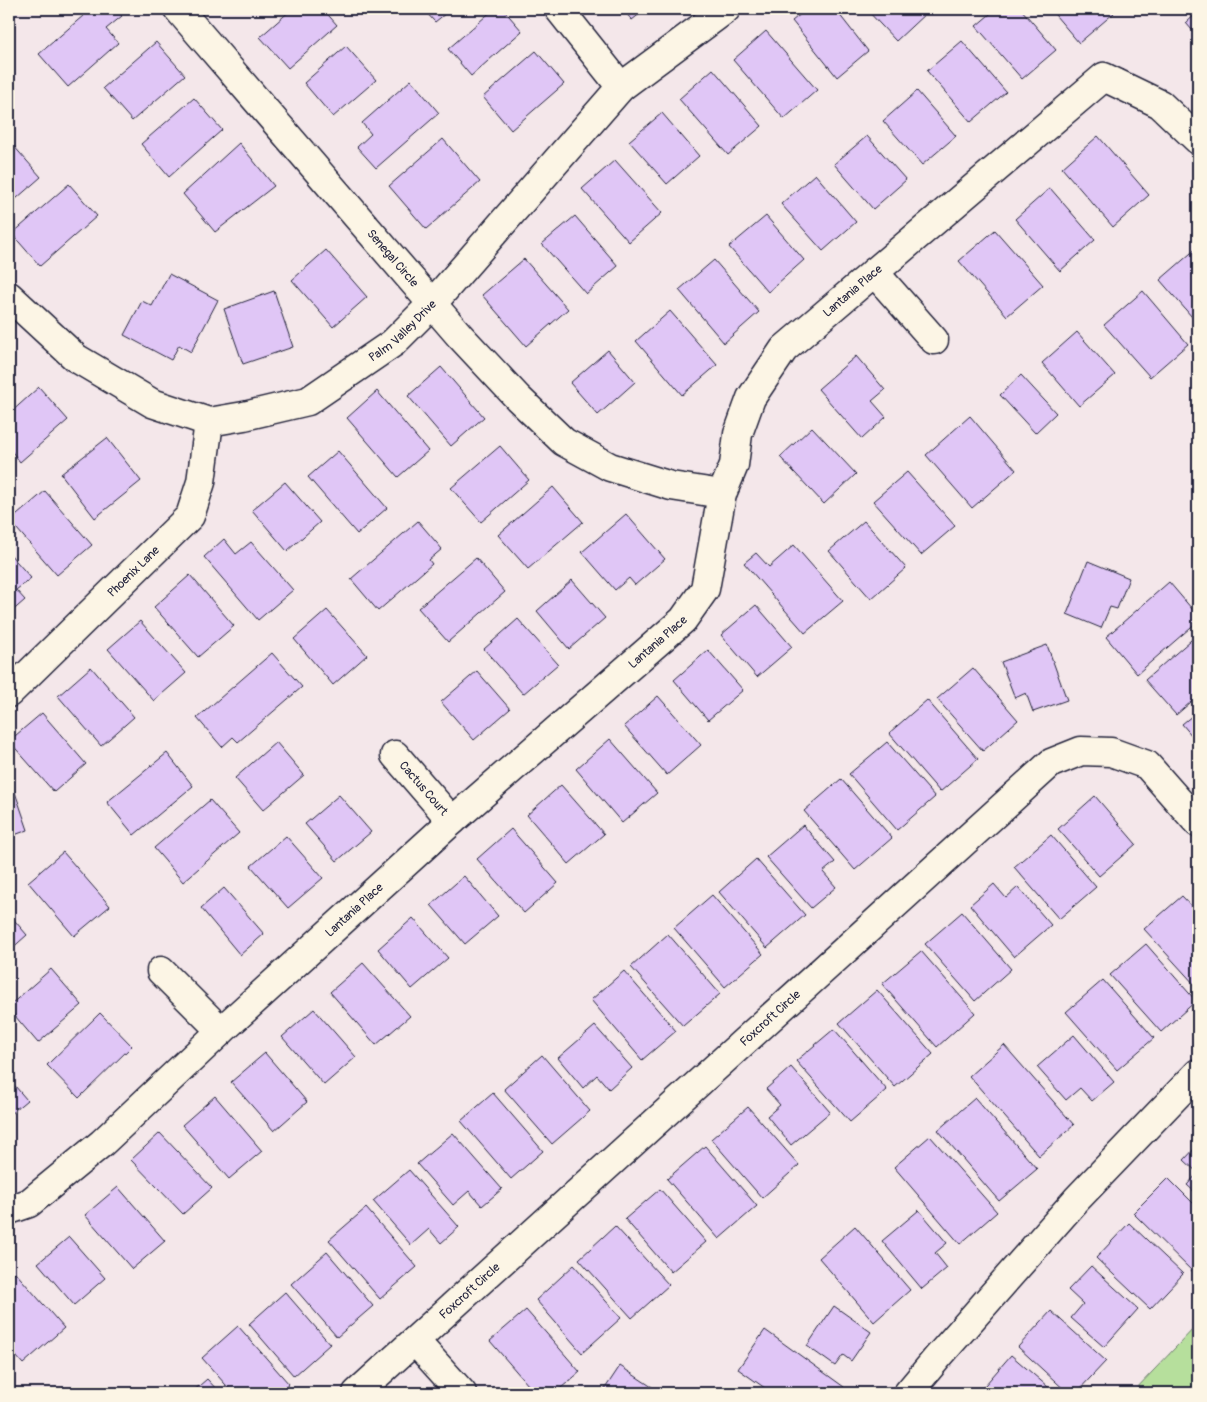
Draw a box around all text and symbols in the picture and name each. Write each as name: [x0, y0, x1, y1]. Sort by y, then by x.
street label: Senegal Circle: [364, 226, 422, 290]
street label: Lantania Place: [820, 261, 885, 320]
street label: Palm Valley Drive: [366, 297, 439, 365]
street label: Phoenix Lane: [104, 543, 163, 600]
street label: Lantania Place: [625, 613, 691, 672]
street label: Cactus Court: [396, 758, 451, 819]
street label: Lantania Place: [322, 880, 386, 940]
street label: Foxcroft Circle: [737, 987, 804, 1049]
street label: Foxcroft Circle: [436, 1259, 503, 1322]

